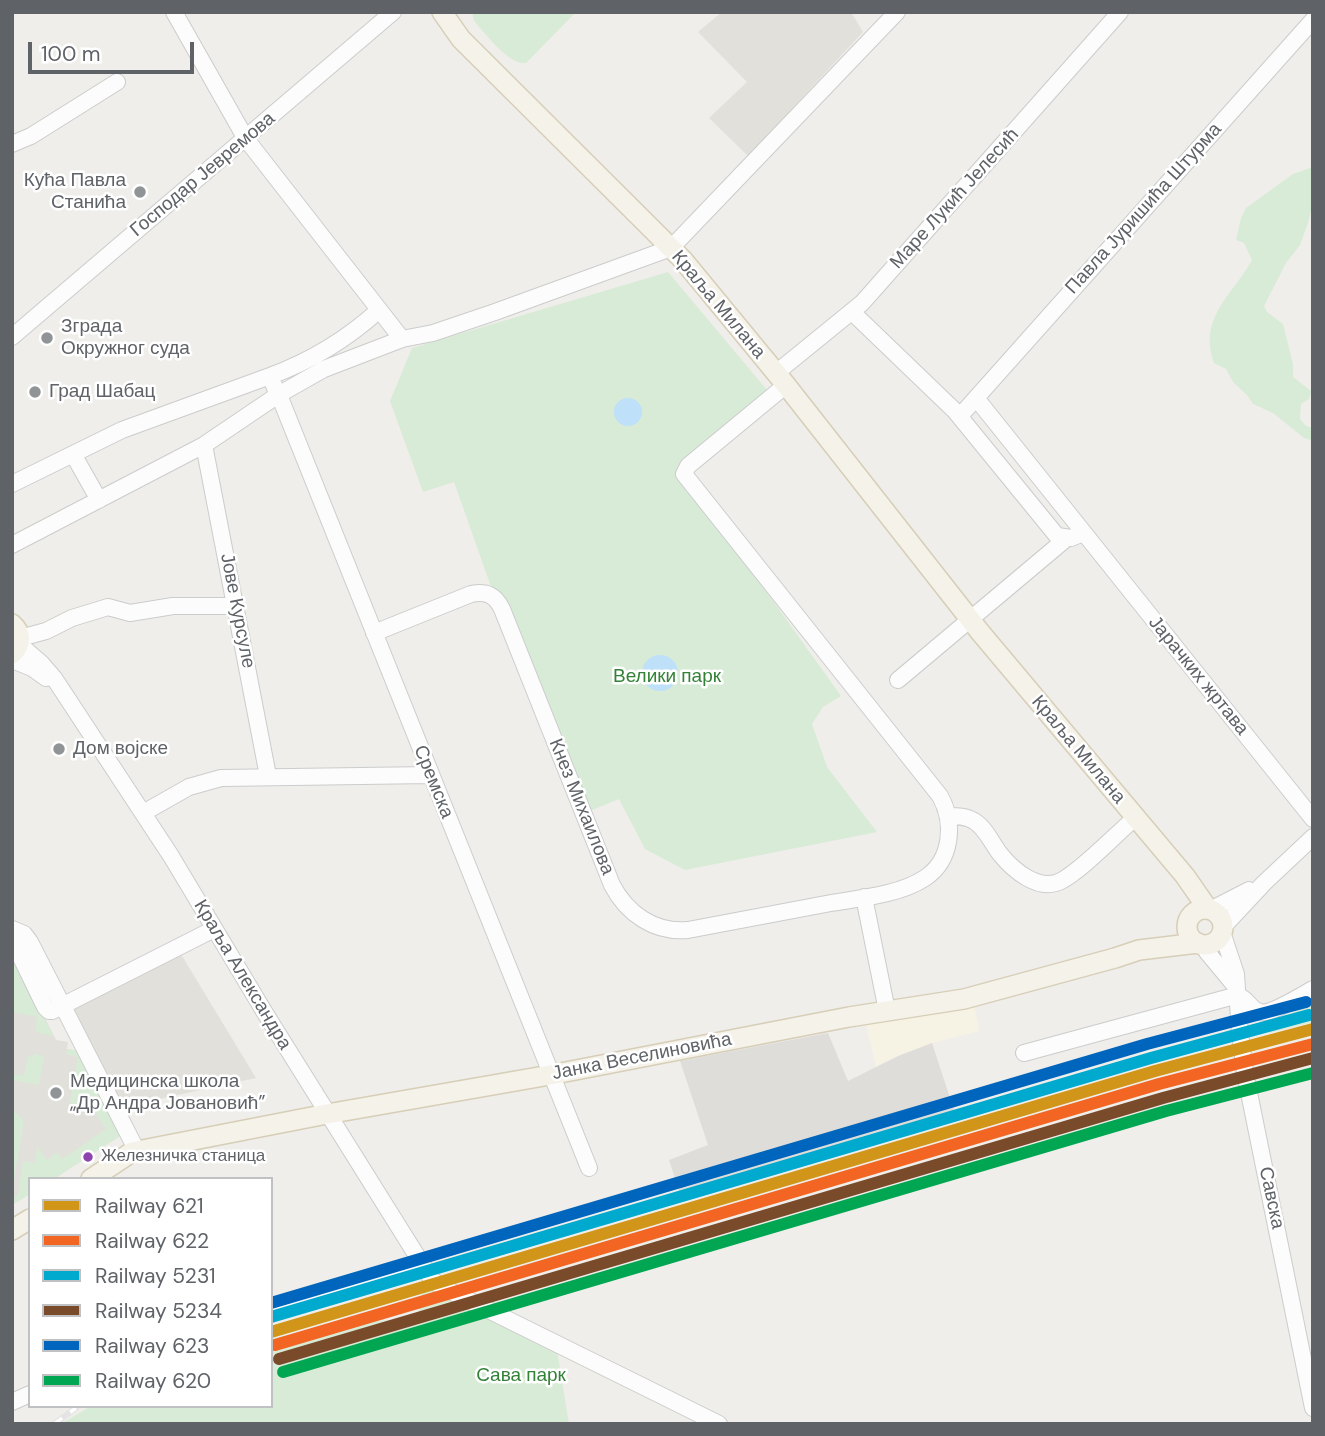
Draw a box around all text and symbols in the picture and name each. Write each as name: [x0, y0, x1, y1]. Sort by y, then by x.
scale bar: [32, 28, 198, 72]
text: 100 m: [41, 40, 101, 68]
street label: Господар Јевремова: [126, 108, 280, 242]
street label: Павла Јуришића Штурма: [1061, 119, 1227, 299]
street label: Маре Лукић Јелесић: [886, 124, 1024, 274]
place label: Кућа Павла Станића: [24, 170, 126, 214]
marker: Кућа Павла Станића: [132, 184, 148, 200]
street label: Краља Милана: [666, 246, 770, 364]
place label: Зграда Окружног суда: [61, 316, 190, 360]
marker: Зграда Окружног суда: [39, 330, 55, 346]
place label: Град Шабац: [49, 381, 155, 403]
marker: Град Шабац: [27, 384, 43, 400]
street label: Јове Курсуле: [215, 552, 259, 670]
street label: Јарачких жртава: [1143, 612, 1253, 740]
park label: Велики парк: [613, 666, 721, 688]
street label: Краља Милана: [1026, 691, 1130, 809]
street label: Кнез Михаилова: [543, 736, 619, 878]
place label: Дом војске: [73, 738, 168, 760]
marker: Дом војске: [51, 741, 67, 757]
street label: Сремска: [408, 742, 458, 822]
street label: Краља Александра: [188, 896, 296, 1054]
street label: Јанка Веселиновића: [550, 1028, 734, 1086]
place label: Медицинска школа „Др Андра Јовановић”: [70, 1071, 265, 1115]
marker: Медицинска школа „Др Андра Јовановић”: [48, 1085, 64, 1101]
place label: Железничка станица: [101, 1147, 265, 1167]
marker: Железничка станица: [81, 1150, 95, 1164]
street label: Савска: [1253, 1165, 1289, 1231]
legend: [28, 1177, 273, 1408]
text: Railway 621: [95, 1192, 204, 1220]
text: Railway 622: [95, 1227, 209, 1255]
text: Railway 5231: [95, 1262, 216, 1290]
text: Railway 5234: [95, 1297, 222, 1325]
text: Railway 623: [95, 1332, 210, 1360]
park label: Сава парк: [476, 1365, 566, 1387]
text: Railway 620: [95, 1367, 211, 1395]

